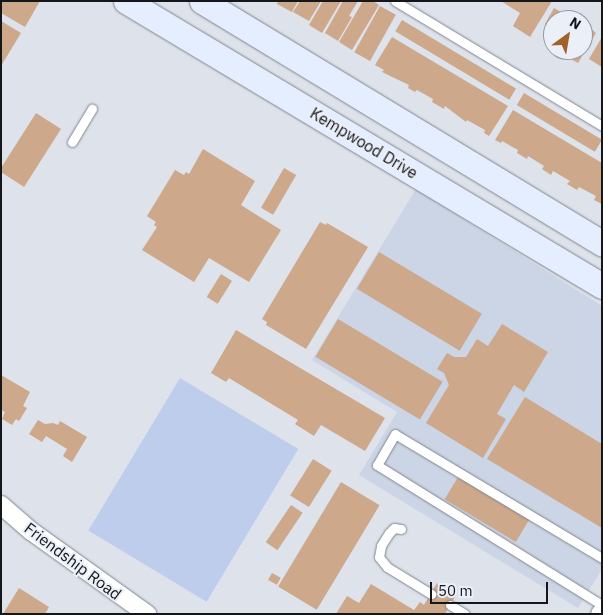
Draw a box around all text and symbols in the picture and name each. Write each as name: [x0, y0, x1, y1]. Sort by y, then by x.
north arrow: [543, 10, 593, 60]
text: N: [566, 13, 584, 33]
street label: Kempwood Drive: [307, 103, 421, 183]
street label: Friendship Road: [21, 518, 125, 604]
scale bar: [433, 572, 550, 604]
text: 50 m: [438, 581, 473, 600]

